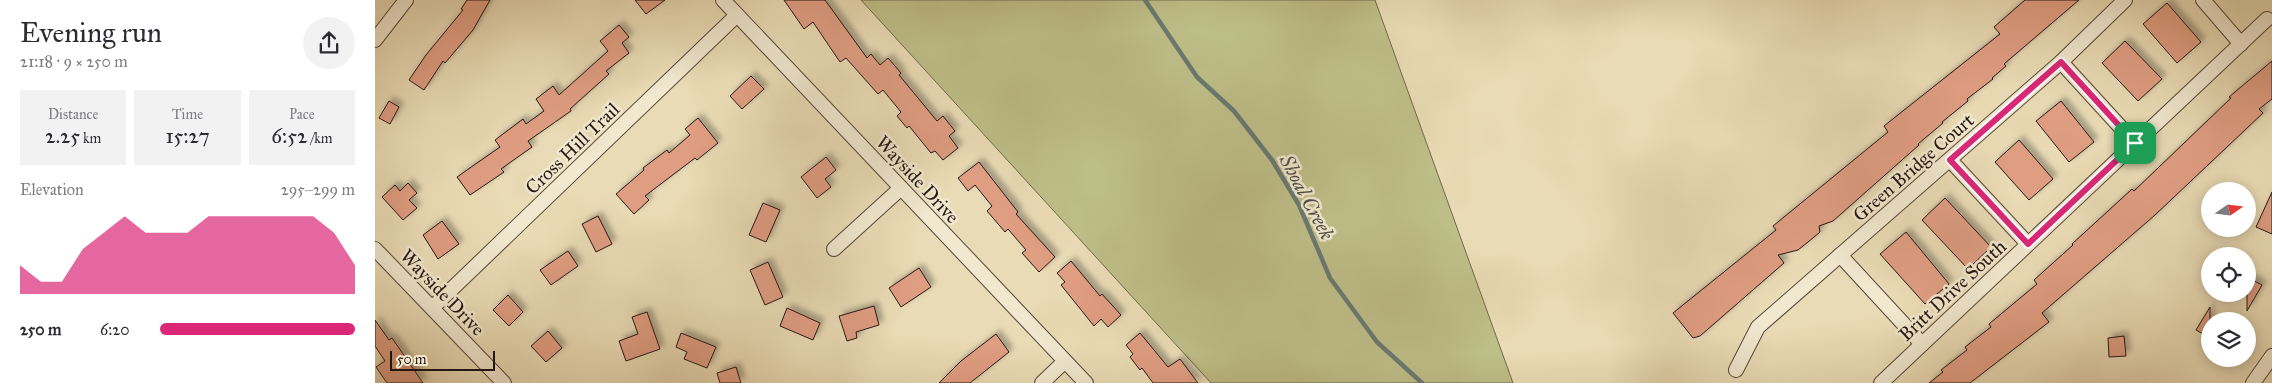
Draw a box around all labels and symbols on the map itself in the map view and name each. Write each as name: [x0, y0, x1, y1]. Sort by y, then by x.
street label: Cross Hill Trail: [521, 97, 625, 199]
street label: Green Bridge Court: [1848, 108, 1979, 227]
pin: [2114, 122, 2156, 164]
street label: Wayside Drive: [871, 131, 964, 228]
water label: Shoal Creek: [1274, 150, 1339, 244]
north arrow: [2201, 182, 2256, 238]
street label: Britt Drive South: [1894, 234, 2011, 346]
street label: Wayside Drive: [396, 244, 490, 340]
scale bar: [390, 348, 495, 371]

